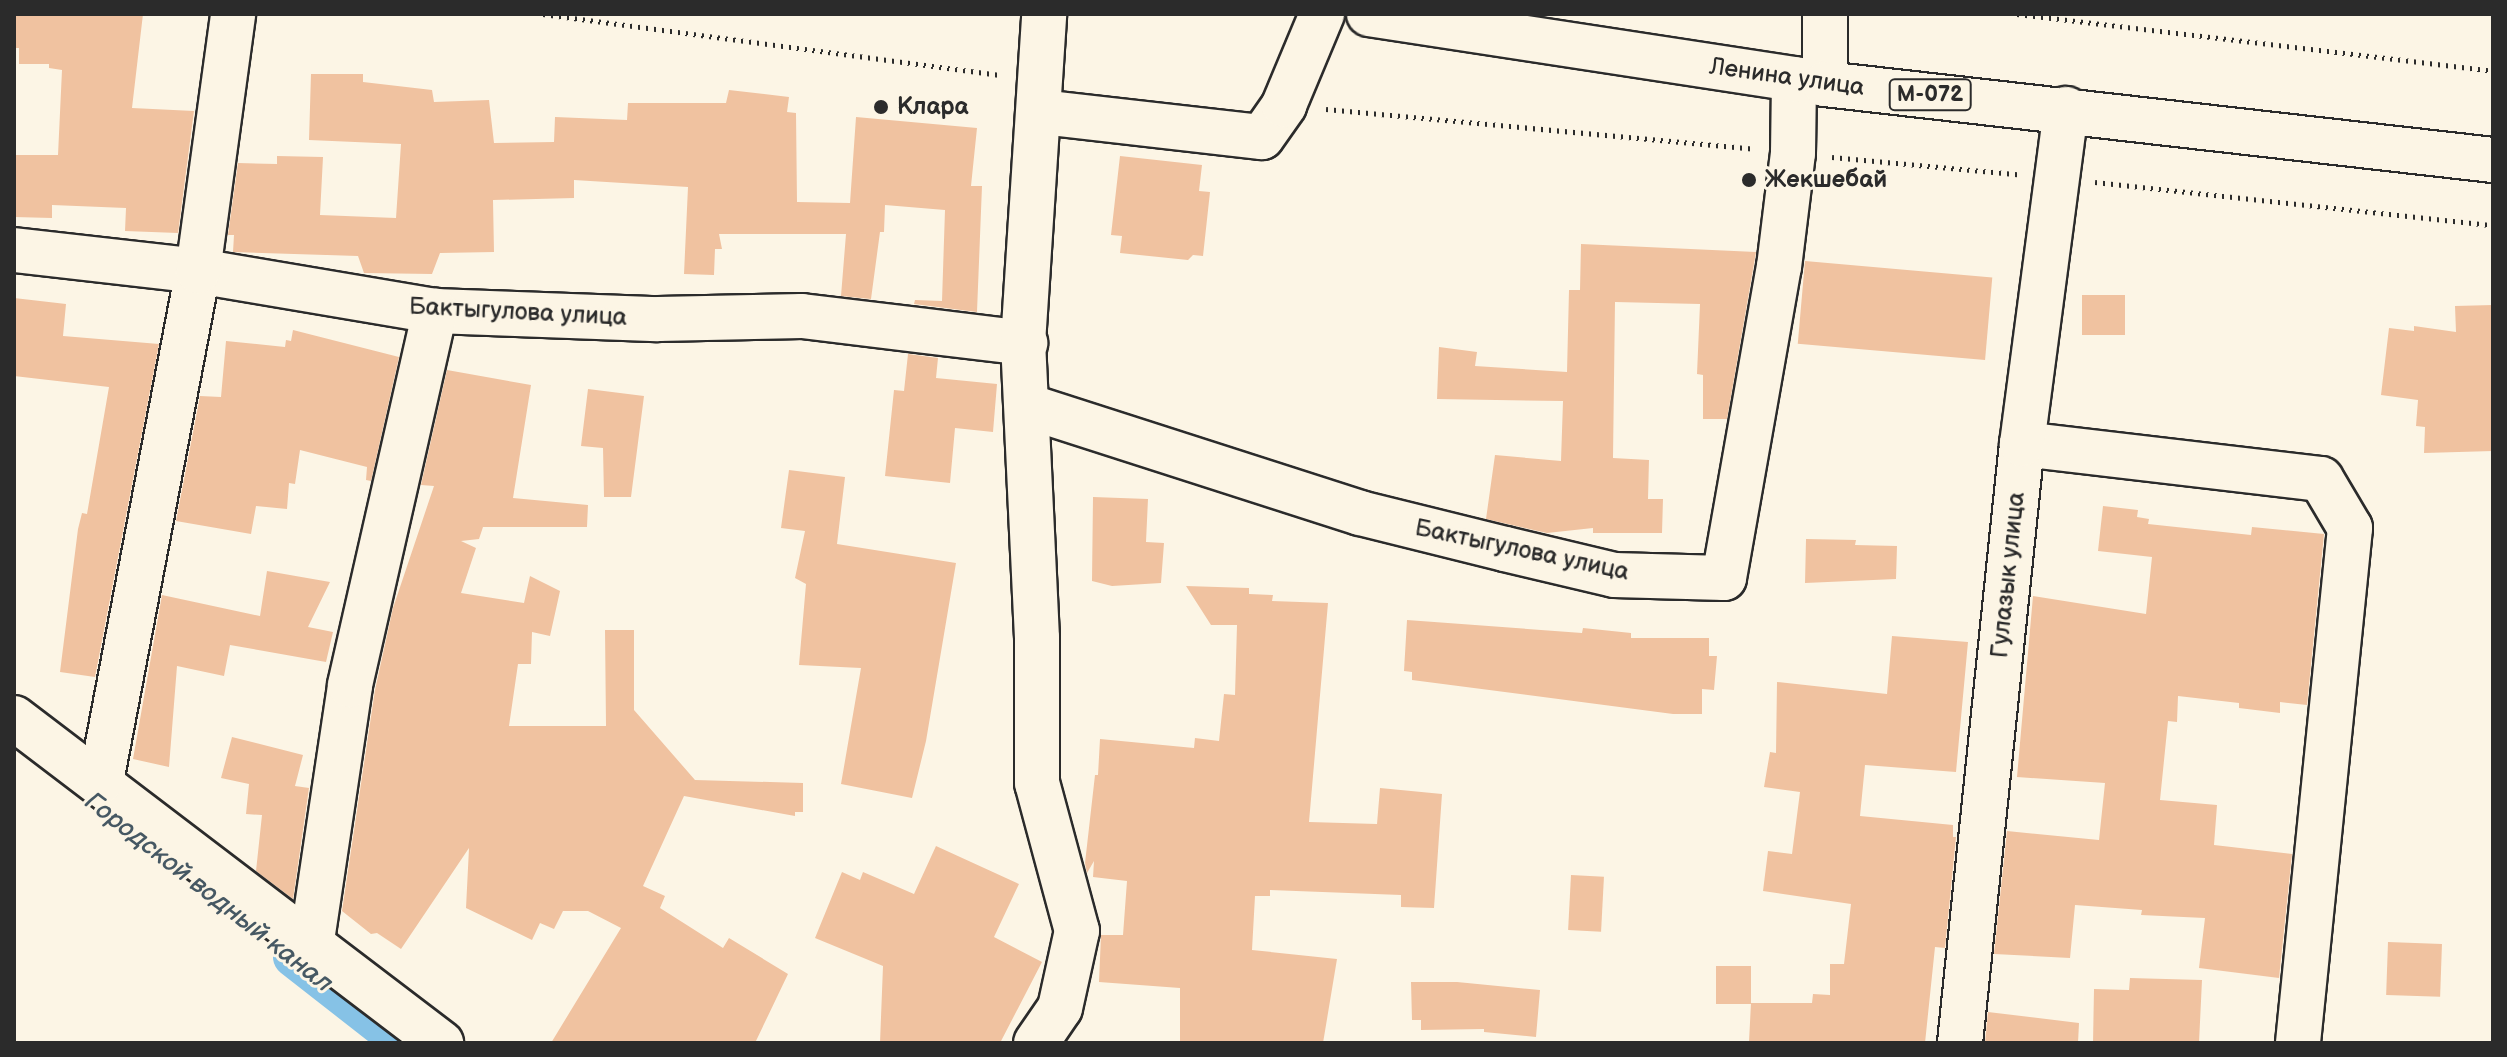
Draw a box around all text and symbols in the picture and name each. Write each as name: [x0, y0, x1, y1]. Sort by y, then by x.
street label: Ленина улица: [1708, 52, 1866, 102]
road number: М-072: [1888, 77, 1972, 113]
place label: Клара: [897, 93, 969, 121]
marker: Клара: [872, 98, 890, 116]
place label: Жекшебай: [1765, 166, 1887, 194]
marker: Жекшебай: [1740, 171, 1758, 189]
street label: Бактыгулова улица: [408, 292, 628, 332]
street label: Гулазык улица: [1985, 491, 2031, 659]
street label: Бактыгулова улица: [1412, 513, 1632, 587]
water label: Городской водный канал: [78, 786, 338, 1000]

